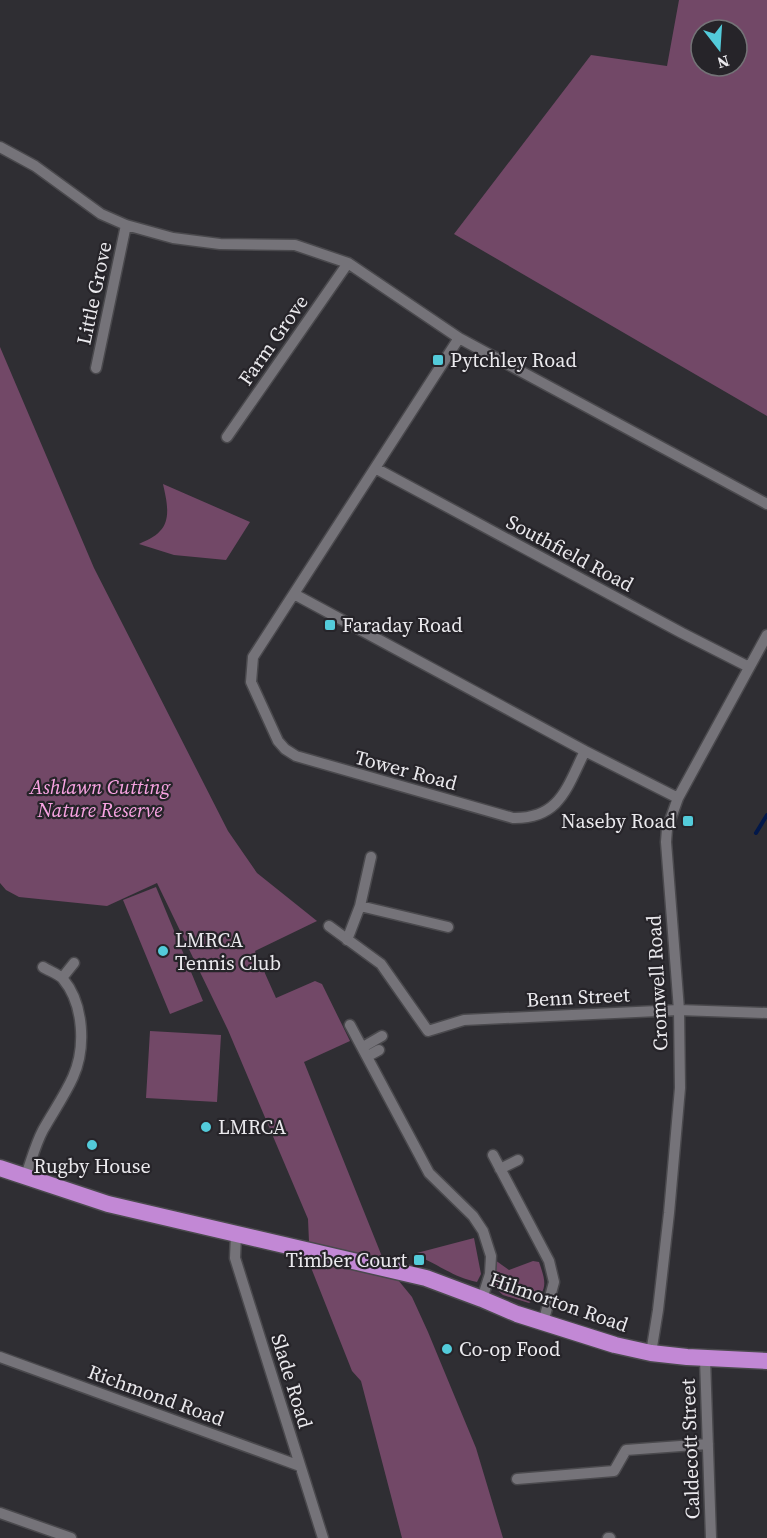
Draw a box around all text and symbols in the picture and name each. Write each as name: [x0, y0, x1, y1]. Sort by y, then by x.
north arrow: [689, 18, 749, 78]
text: N: [714, 50, 732, 75]
street label: Little Grove: [69, 239, 119, 347]
street label: Farm Grove: [231, 289, 315, 391]
place label: Pytchley Road: [450, 346, 578, 374]
marker: Pytchley Road: [431, 353, 445, 367]
street label: Southfield Road: [501, 508, 639, 599]
place label: Faraday Road: [342, 611, 463, 639]
marker: Faraday Road: [323, 618, 337, 632]
street label: Tower Road: [352, 743, 461, 797]
park label: Ashlawn Cutting Nature Reserve: [29, 773, 172, 824]
place label: Naseby Road: [561, 807, 677, 835]
marker: Naseby Road: [681, 814, 695, 828]
street label: Cromwell Road: [639, 914, 675, 1052]
place label: LMRCA Tennis Club: [175, 926, 281, 977]
marker: LMRCA Tennis Club: [156, 944, 170, 958]
street label: Benn Street: [526, 980, 631, 1014]
place label: LMRCA: [218, 1113, 287, 1141]
marker: LMRCA: [199, 1120, 213, 1134]
marker: Rugby House: [85, 1138, 99, 1152]
place label: Rugby House: [33, 1152, 151, 1180]
place label: Timber Court: [286, 1246, 407, 1274]
marker: Timber Court: [412, 1253, 426, 1267]
street label: Hilmorton Road: [486, 1265, 633, 1339]
street label: Slade Road: [264, 1330, 320, 1432]
place label: Co-op Food: [459, 1335, 561, 1363]
marker: Co-op Food: [440, 1342, 454, 1356]
street label: Richmond Road: [84, 1357, 229, 1433]
street label: Caldecott Street: [674, 1378, 706, 1520]

